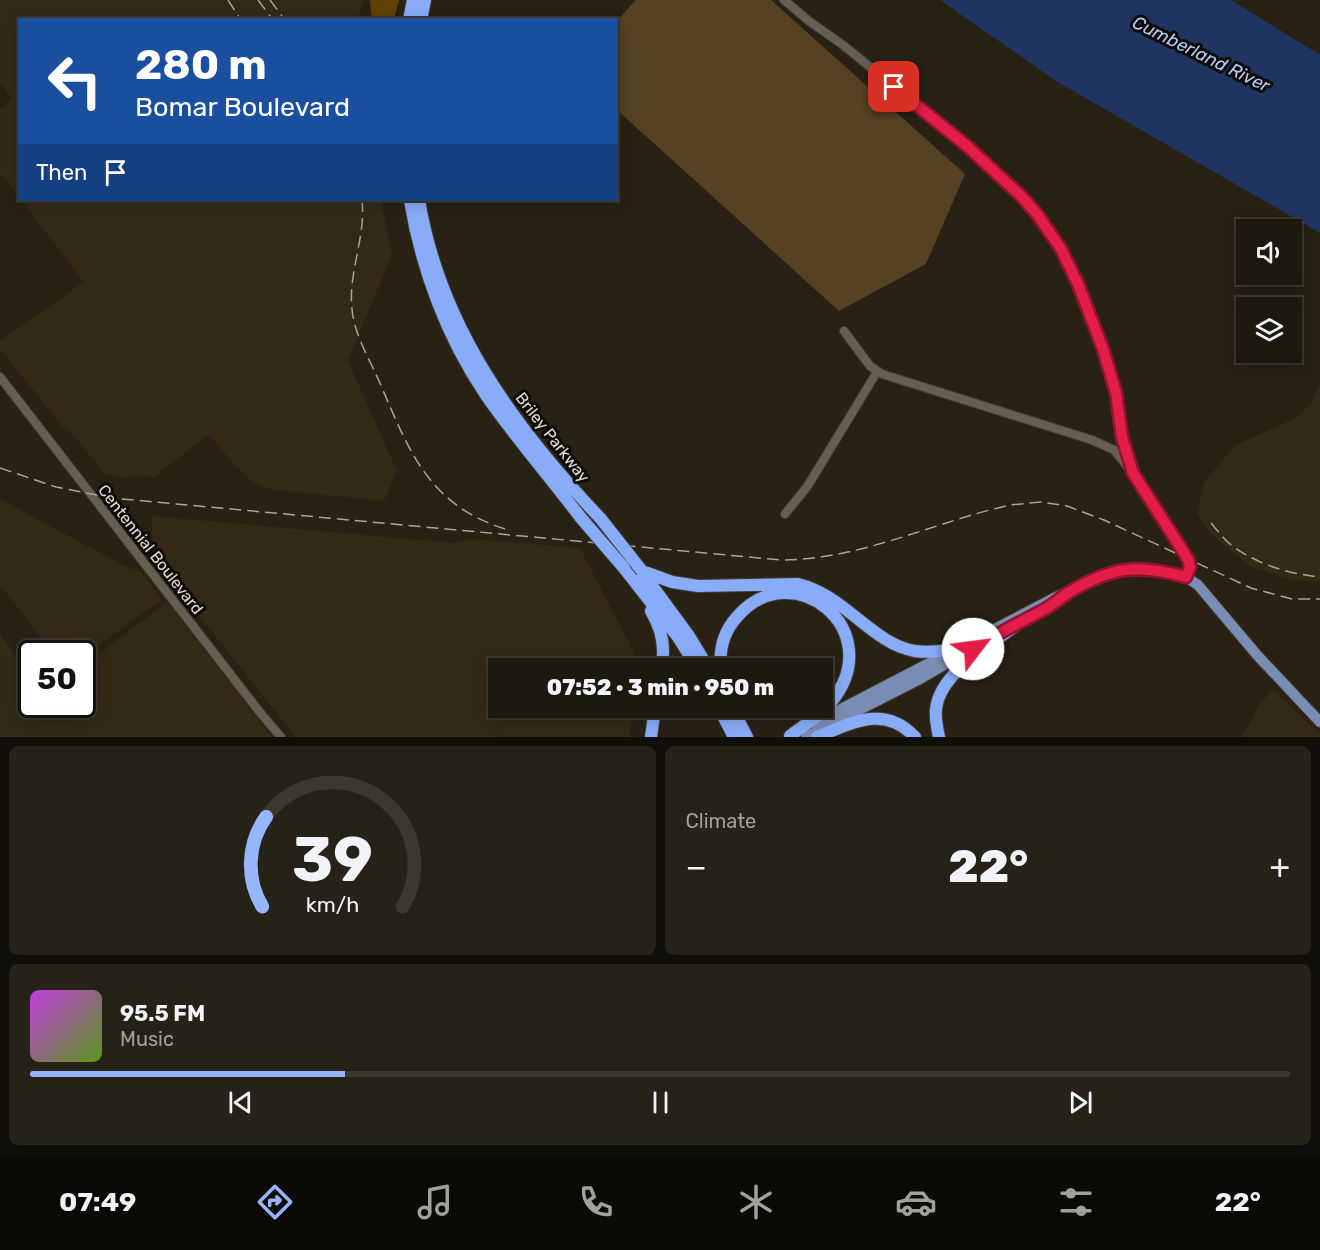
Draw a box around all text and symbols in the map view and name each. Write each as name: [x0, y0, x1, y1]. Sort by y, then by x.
water label: Cumberland River: [1129, 11, 1274, 97]
text: 280 m: [135, 40, 267, 90]
icon: left: [36, 42, 114, 120]
pin: [868, 61, 919, 112]
icon: arrive: [877, 70, 910, 103]
text: Bomar Boulevard: [135, 91, 350, 123]
icon: arrive: [99, 156, 132, 189]
text: Then: [36, 159, 87, 186]
map controls: [1236, 219, 1302, 363]
button: sound: [1236, 219, 1302, 285]
button: layers: [1236, 297, 1302, 363]
street label: Briley Parkway: [512, 389, 594, 486]
street label: Centennial Boulevard: [94, 481, 207, 618]
position arrow: [941, 617, 1005, 681]
speed limit sign: 50: [18, 640, 96, 718]
text: 07:52 · 3 min · 950 m: [547, 674, 774, 701]
text: Climate: [686, 809, 756, 833]
text: 39: [292, 823, 373, 897]
text: 22°: [948, 840, 1028, 893]
text: −: [686, 847, 707, 886]
text: +: [1269, 847, 1290, 886]
text: km/h: [305, 893, 359, 918]
text: 95.5 FM: [120, 1000, 205, 1027]
text: Music: [120, 1027, 174, 1051]
icon: previous: [224, 1086, 257, 1119]
icon: pause: [644, 1086, 677, 1119]
icon: next: [1064, 1086, 1097, 1119]
icon: directions: [254, 1181, 296, 1223]
icon: music: [414, 1181, 456, 1223]
icon: phone: [575, 1181, 617, 1223]
icon: climate: [735, 1181, 777, 1223]
icon: car: [895, 1181, 937, 1223]
icon: filters: [1055, 1181, 1097, 1223]
text: 07:49: [59, 1186, 136, 1218]
text: 22°: [1215, 1186, 1261, 1218]

